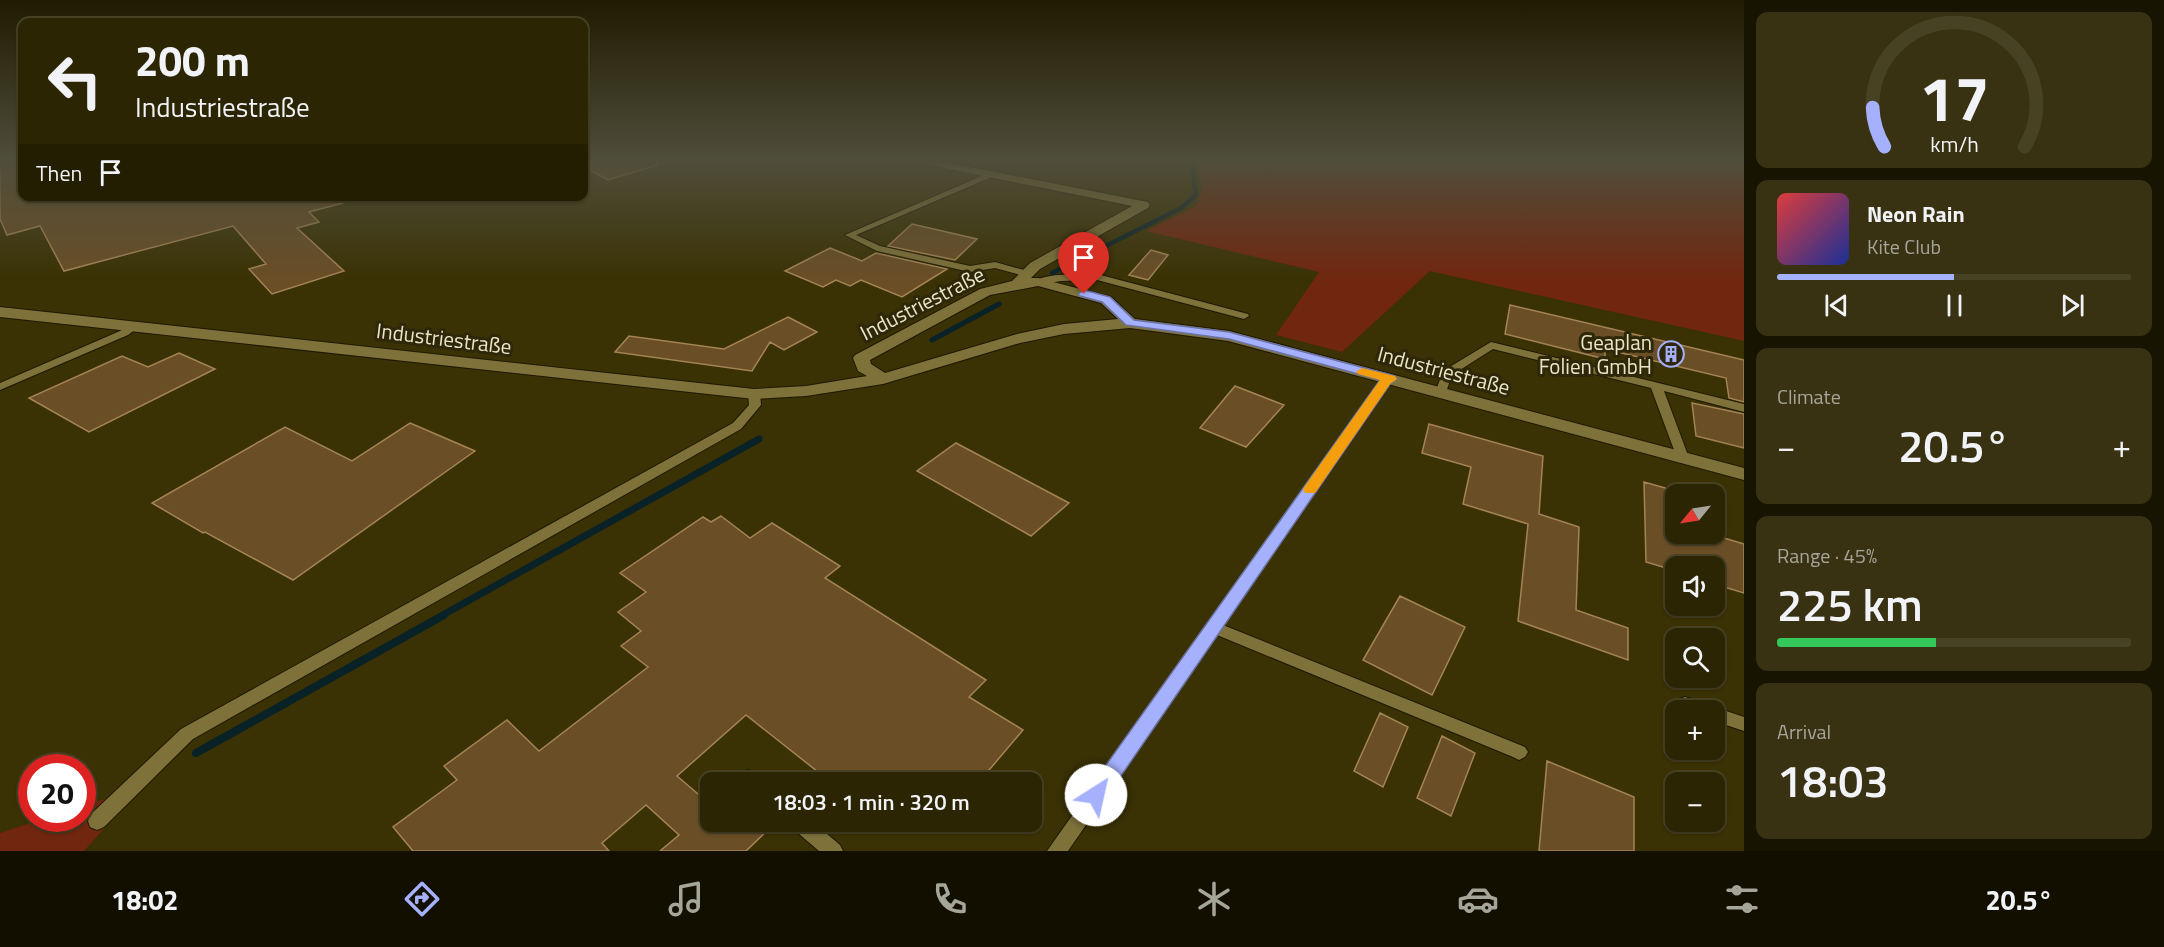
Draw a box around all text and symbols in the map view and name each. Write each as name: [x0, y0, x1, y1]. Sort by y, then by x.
text: 200 m: [135, 28, 250, 92]
icon: left: [36, 42, 114, 120]
text: 17: [1919, 50, 1989, 145]
text: Industriestraße: [135, 86, 310, 127]
text: km/h: [1930, 128, 1978, 160]
text: Then: [36, 156, 82, 190]
icon: arrive: [94, 156, 127, 189]
text: Neon Rain: [1867, 197, 1965, 231]
text: Kite Club: [1867, 231, 1941, 262]
pin: [1058, 232, 1109, 294]
icon: arrive: [1067, 241, 1100, 274]
street label: Industriestraße: [854, 258, 990, 348]
icon: previous: [1820, 289, 1853, 322]
icon: pause: [1938, 289, 1971, 322]
icon: next: [2056, 289, 2089, 322]
street label: Industriestraße: [375, 314, 513, 362]
place label: Geaplan Folien GmbH: [1539, 326, 1652, 382]
street label: Industriestraße: [1374, 337, 1514, 403]
building icon: Geaplan Folien GmbH: [1656, 339, 1686, 369]
text: Climate: [1777, 381, 1841, 412]
text: 20.5°: [1898, 411, 2010, 479]
text: −: [1777, 421, 1795, 471]
text: +: [2113, 421, 2131, 471]
north arrow: [1665, 484, 1725, 544]
map controls: [1665, 484, 1725, 832]
text: Range · 45%: [1777, 540, 1877, 571]
button: sound: [1665, 556, 1725, 616]
text: 225 km: [1777, 570, 1923, 638]
button: search: [1665, 628, 1725, 688]
button: +: [1665, 700, 1725, 760]
text: Arrival: [1777, 716, 1831, 747]
text: 18:03: [1777, 746, 1889, 814]
speed limit sign: 20: [18, 754, 96, 832]
position arrow: [1064, 763, 1128, 827]
button: −: [1665, 772, 1725, 832]
text: 18:03 · 1 min · 320 m: [772, 785, 970, 819]
icon: directions: [401, 878, 443, 920]
icon: music: [665, 878, 707, 920]
icon: phone: [929, 878, 971, 920]
icon: climate: [1193, 878, 1235, 920]
icon: car: [1457, 878, 1499, 920]
icon: filters: [1721, 878, 1763, 920]
text: 18:02: [111, 879, 178, 920]
text: 20.5°: [1985, 879, 2053, 920]

